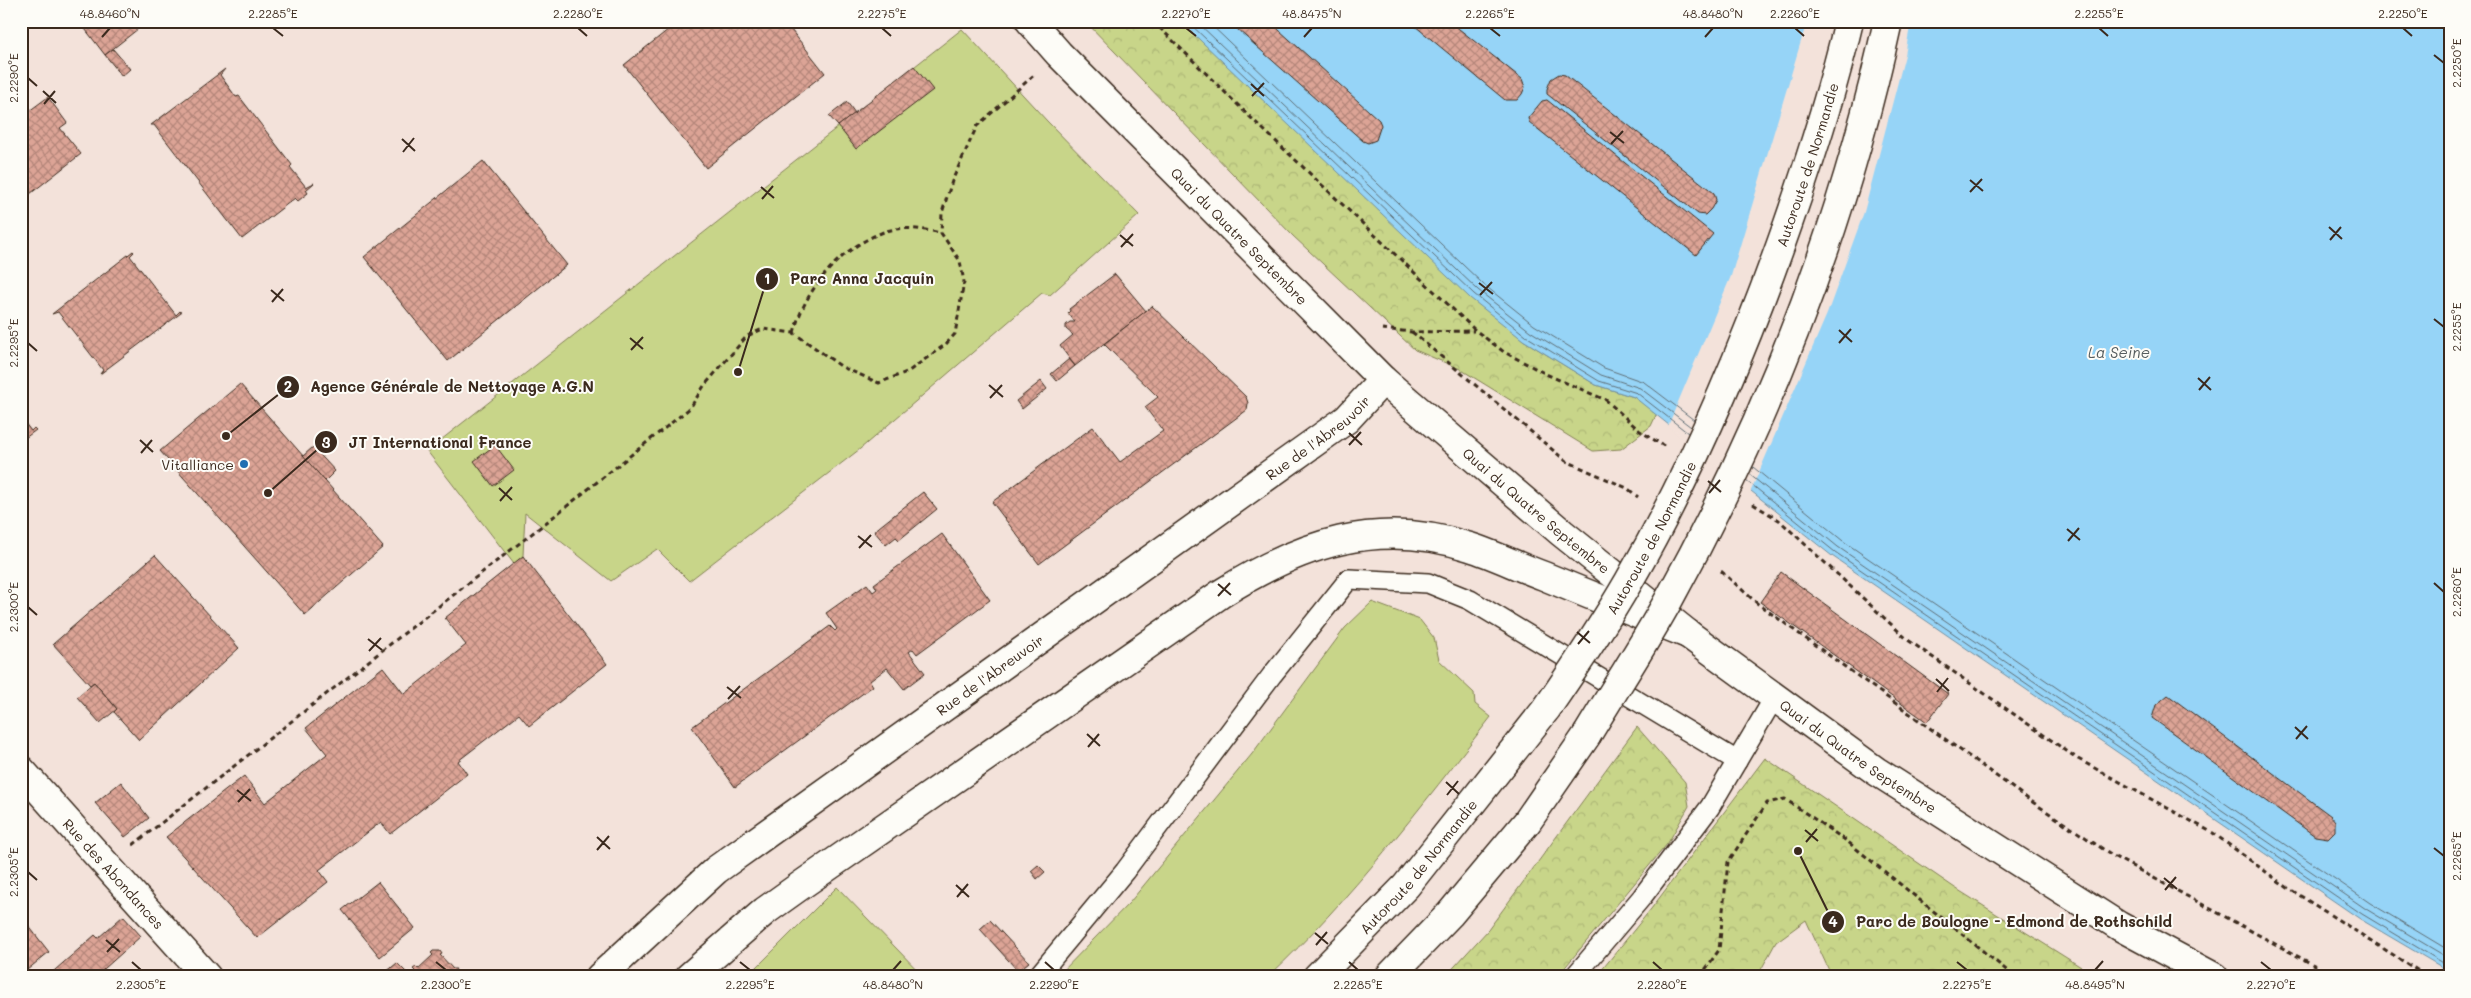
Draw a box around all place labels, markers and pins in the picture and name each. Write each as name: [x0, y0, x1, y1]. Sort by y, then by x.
callout: Parc Anna Jacquin: [755, 264, 944, 294]
callout: Agence Générale de Nettoyage A.G.N: [276, 372, 604, 402]
callout: JT International France: [314, 427, 542, 457]
place label: Vitalliance: [161, 455, 234, 474]
marker: Vitalliance: [238, 458, 250, 470]
callout: Parc de Boulogne - Edmond de Rothschild: [1821, 907, 2182, 937]

